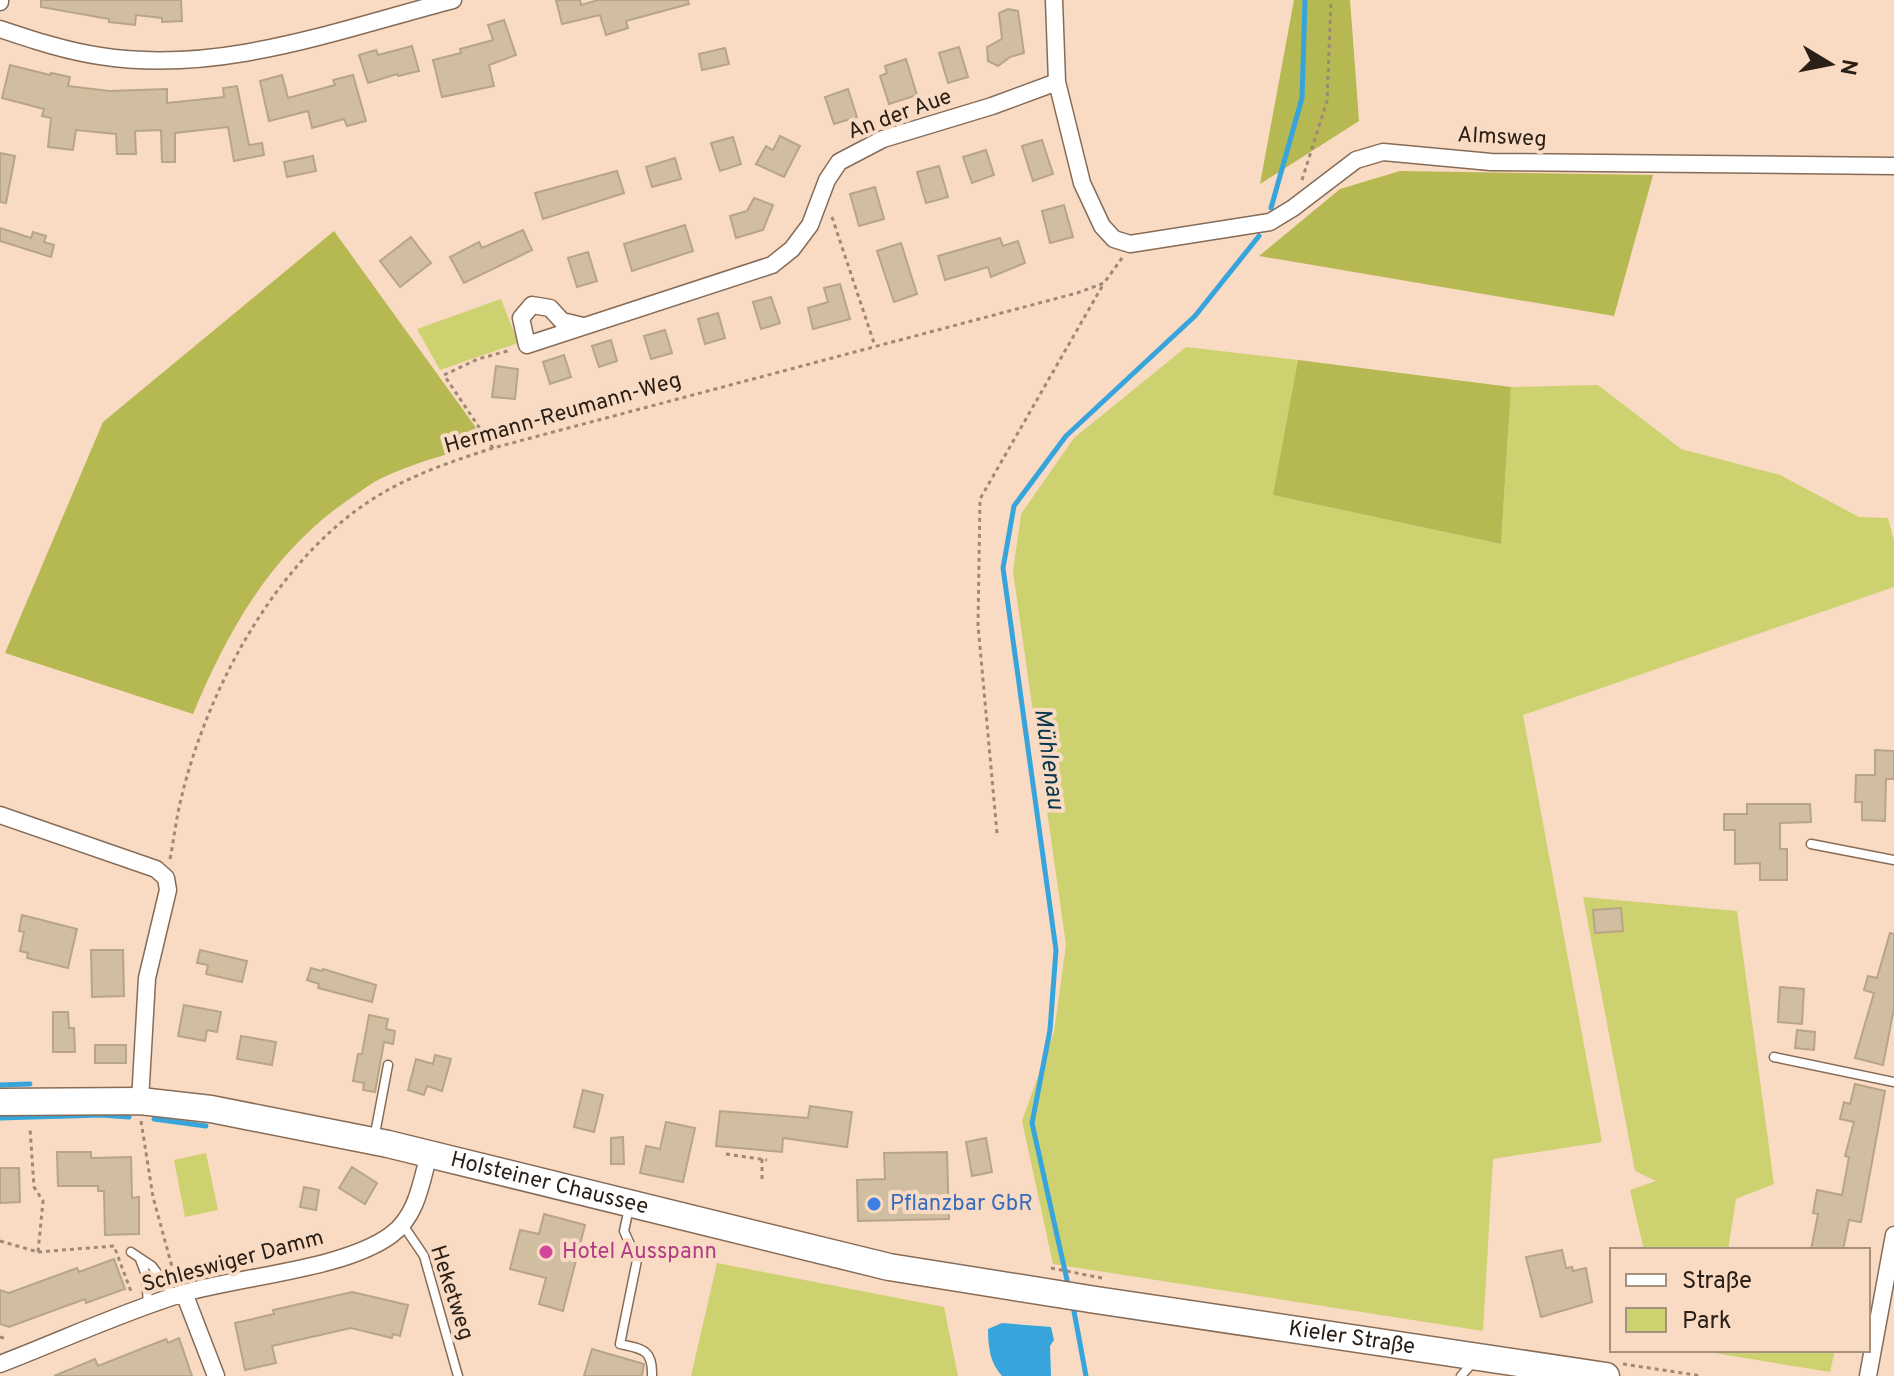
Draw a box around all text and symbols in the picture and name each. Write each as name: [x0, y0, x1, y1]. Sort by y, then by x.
north arrow: [1790, 24, 1870, 104]
text: N: [1833, 57, 1862, 77]
street label: An der Aue: [844, 84, 956, 146]
street label: Almsweg: [1457, 122, 1547, 154]
street label: Hermann-Reumann-Weg: [441, 367, 685, 461]
water label: Mühlenau: [1026, 707, 1070, 812]
street label: Holsteiner Chaussee: [448, 1146, 651, 1221]
place label: Pflanzbar GbR: [890, 1191, 1033, 1218]
marker: Pflanzbar GbR: [865, 1195, 883, 1213]
street label: Schleswiger Damm: [139, 1225, 327, 1299]
place label: Hotel Ausspann: [562, 1239, 717, 1266]
street label: Heketweg: [423, 1242, 479, 1344]
marker: Hotel Ausspann: [537, 1243, 555, 1261]
legend: [1610, 1248, 1870, 1352]
text: Straße: [1682, 1267, 1752, 1297]
text: Park: [1682, 1307, 1732, 1337]
street label: Kieler Straße: [1287, 1315, 1417, 1361]

